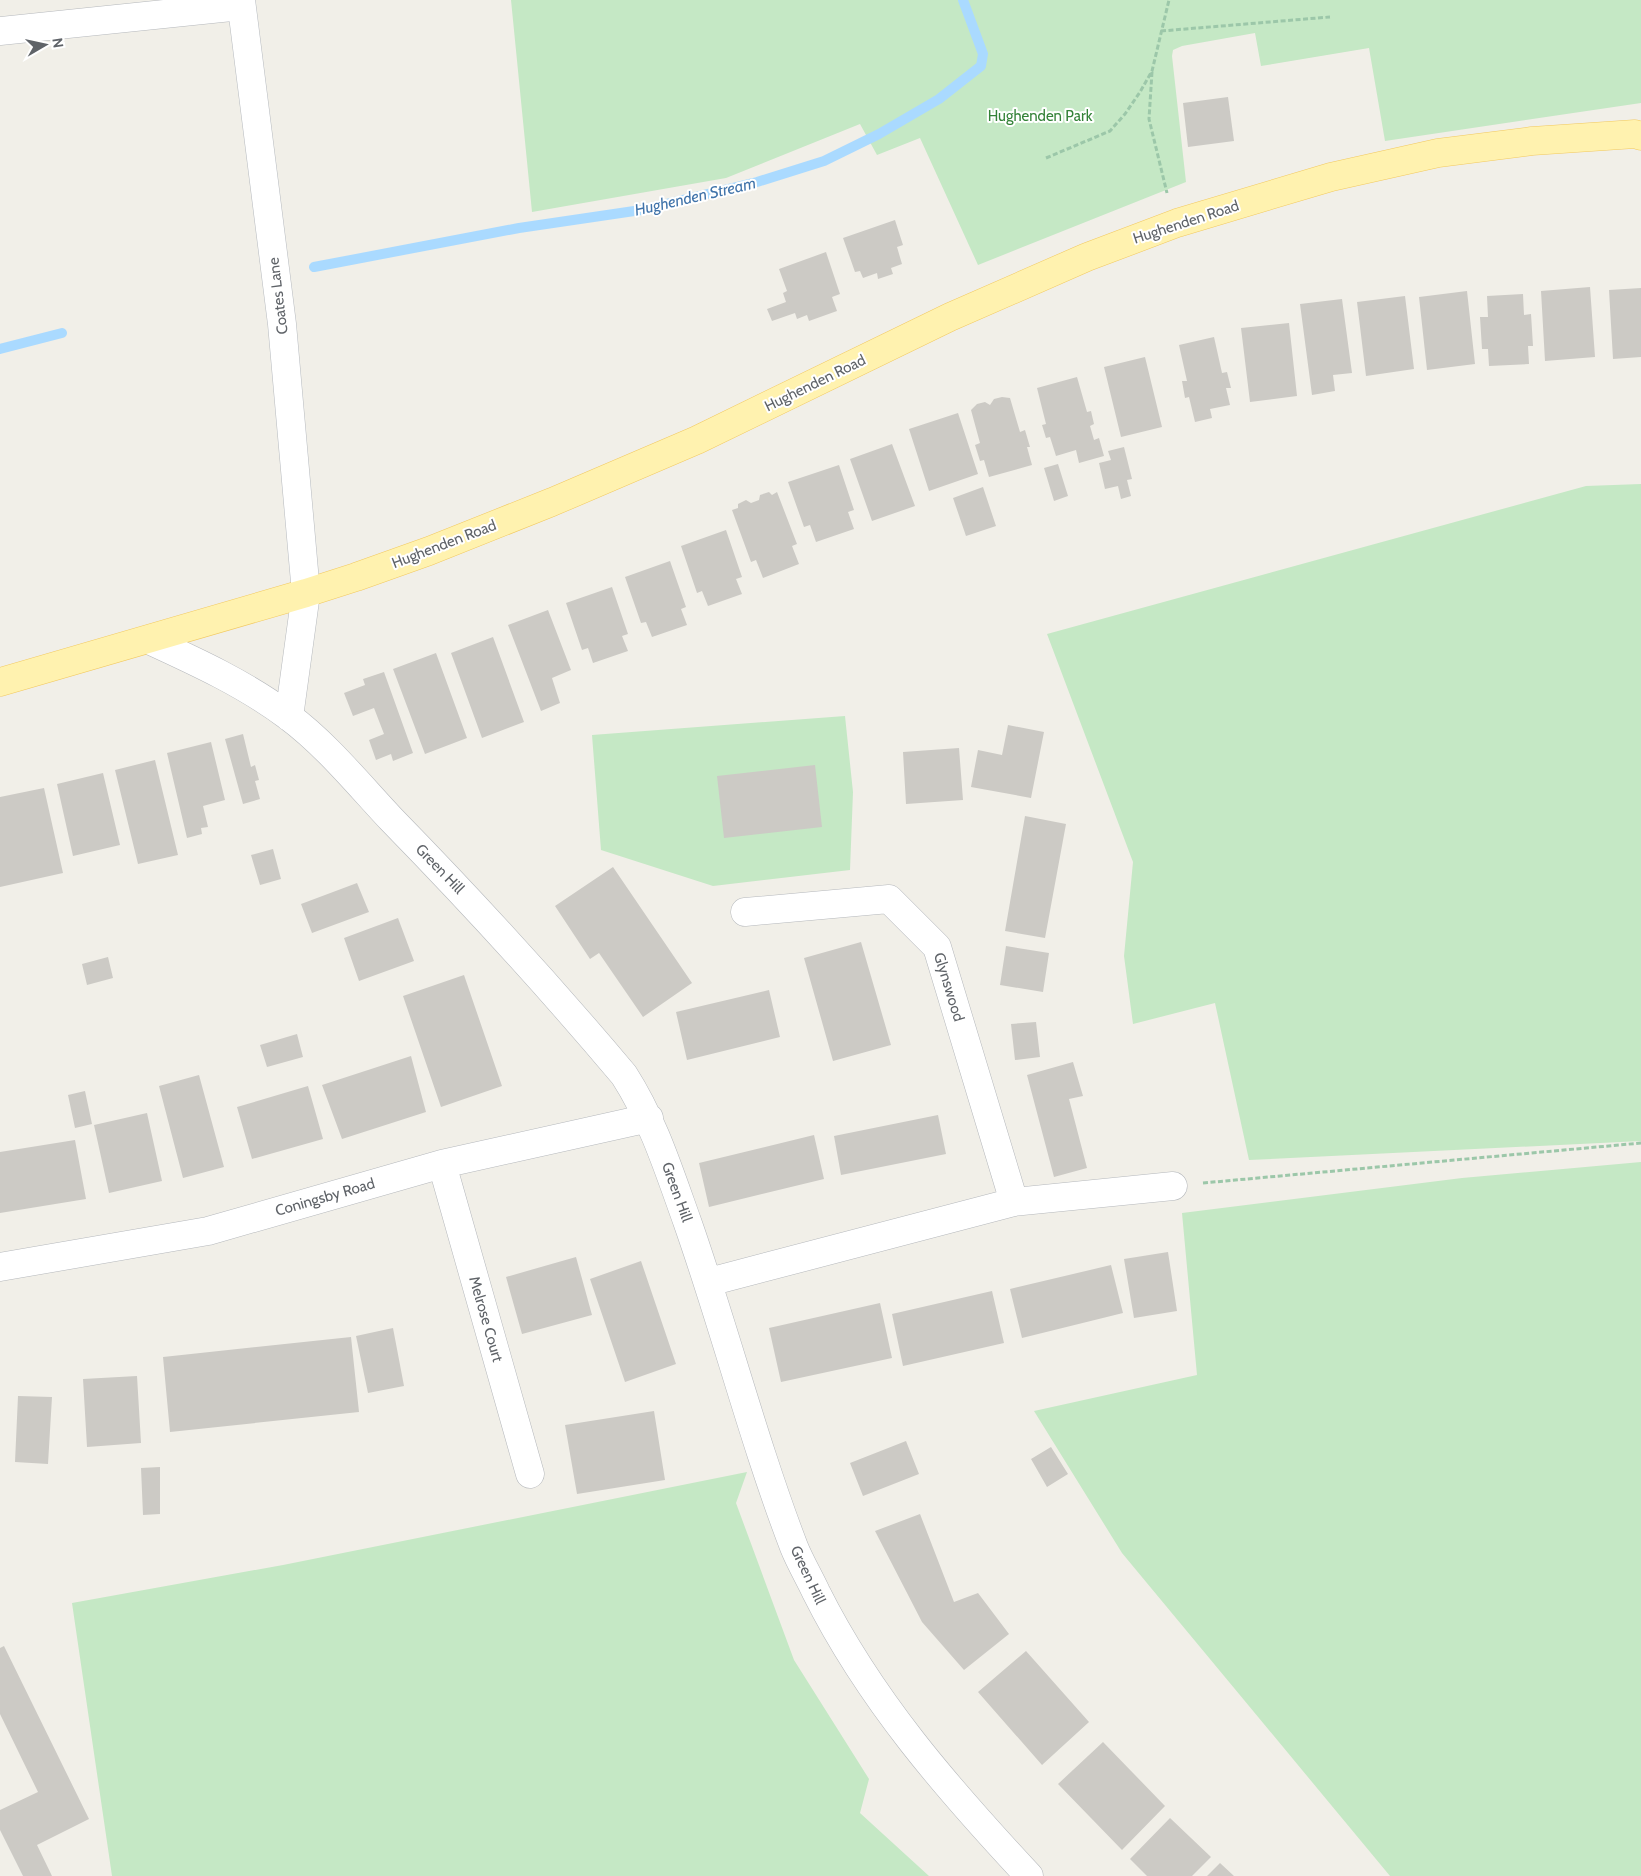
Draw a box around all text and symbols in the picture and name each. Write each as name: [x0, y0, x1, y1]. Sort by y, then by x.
north arrow: [20, 20, 70, 70]
text: N: [48, 37, 68, 49]
park label: Hughenden Park: [988, 107, 1093, 125]
water label: Hughenden Stream: [633, 173, 758, 220]
street label: Hughenden Road: [1131, 196, 1241, 248]
street label: Coates Lane: [264, 256, 292, 335]
street label: Hughenden Road: [762, 351, 868, 415]
street label: Hughenden Road: [389, 516, 499, 572]
street label: Green Hill: [412, 840, 468, 898]
street label: Glynswood: [930, 950, 968, 1024]
street label: Green Hill: [658, 1160, 696, 1225]
street label: Coningsby Road: [273, 1174, 377, 1220]
street label: Melrose Court: [465, 1274, 507, 1364]
street label: Green Hill: [787, 1543, 830, 1607]

